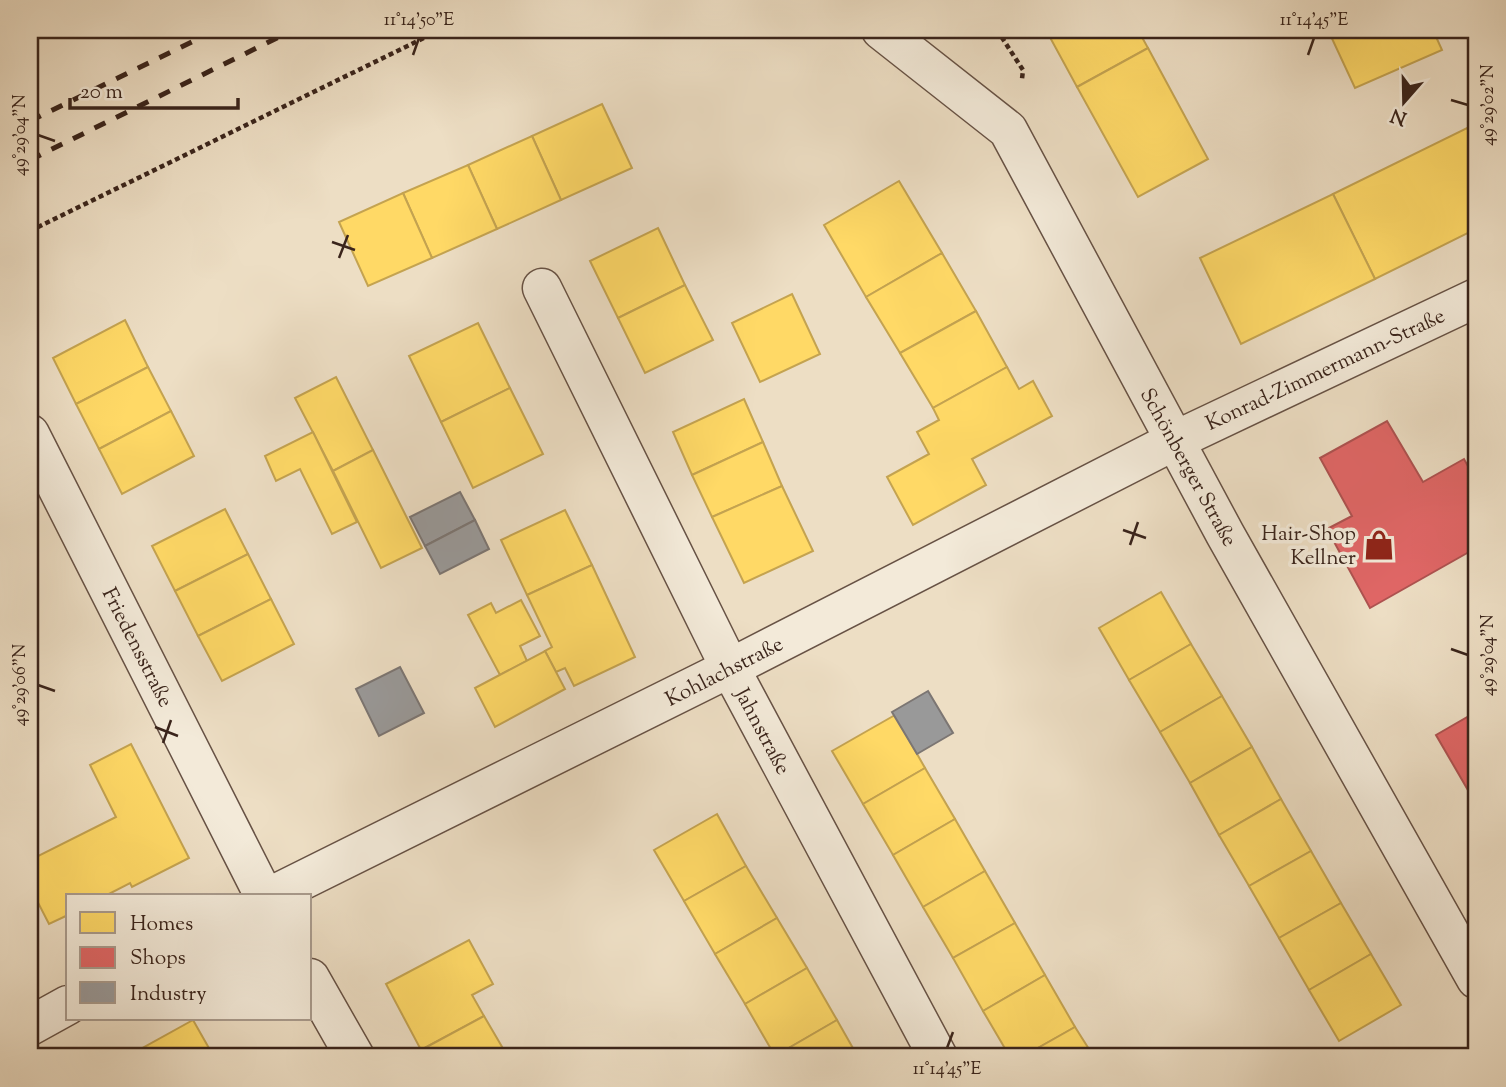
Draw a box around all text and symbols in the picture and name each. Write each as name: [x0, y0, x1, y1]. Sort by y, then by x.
text: 11°14'50"E: [384, 8, 454, 34]
text: 11°14'45"E: [1280, 8, 1348, 34]
text: 49°29'02"N: [1476, 64, 1502, 146]
scale bar: [70, 66, 238, 110]
north arrow: [1370, 66, 1440, 136]
text: 20 m: [80, 78, 123, 108]
text: 49°29'04"N: [8, 94, 34, 176]
text: N: [1387, 100, 1411, 131]
street label: Konrad-Zimmermann-Straße: [1201, 302, 1450, 440]
street label: Schönberger Straße: [1131, 383, 1243, 553]
place label: Hair-Shop Kellner: [1261, 520, 1356, 574]
shop icon: Hair-Shop Kellner: [1362, 528, 1396, 562]
street label: Friedensstraße: [93, 583, 179, 713]
text: 49°29'04"N: [1476, 614, 1502, 696]
street label: Kohlachstraße: [661, 630, 789, 715]
text: 49°29'06"N: [8, 644, 34, 726]
street label: Jahnstraße: [725, 682, 797, 781]
legend: [66, 894, 312, 1020]
text: Homes: [130, 910, 193, 940]
text: Shops: [130, 944, 186, 974]
text: Industry: [130, 980, 207, 1010]
text: 11°14'45"E: [913, 1057, 981, 1083]

